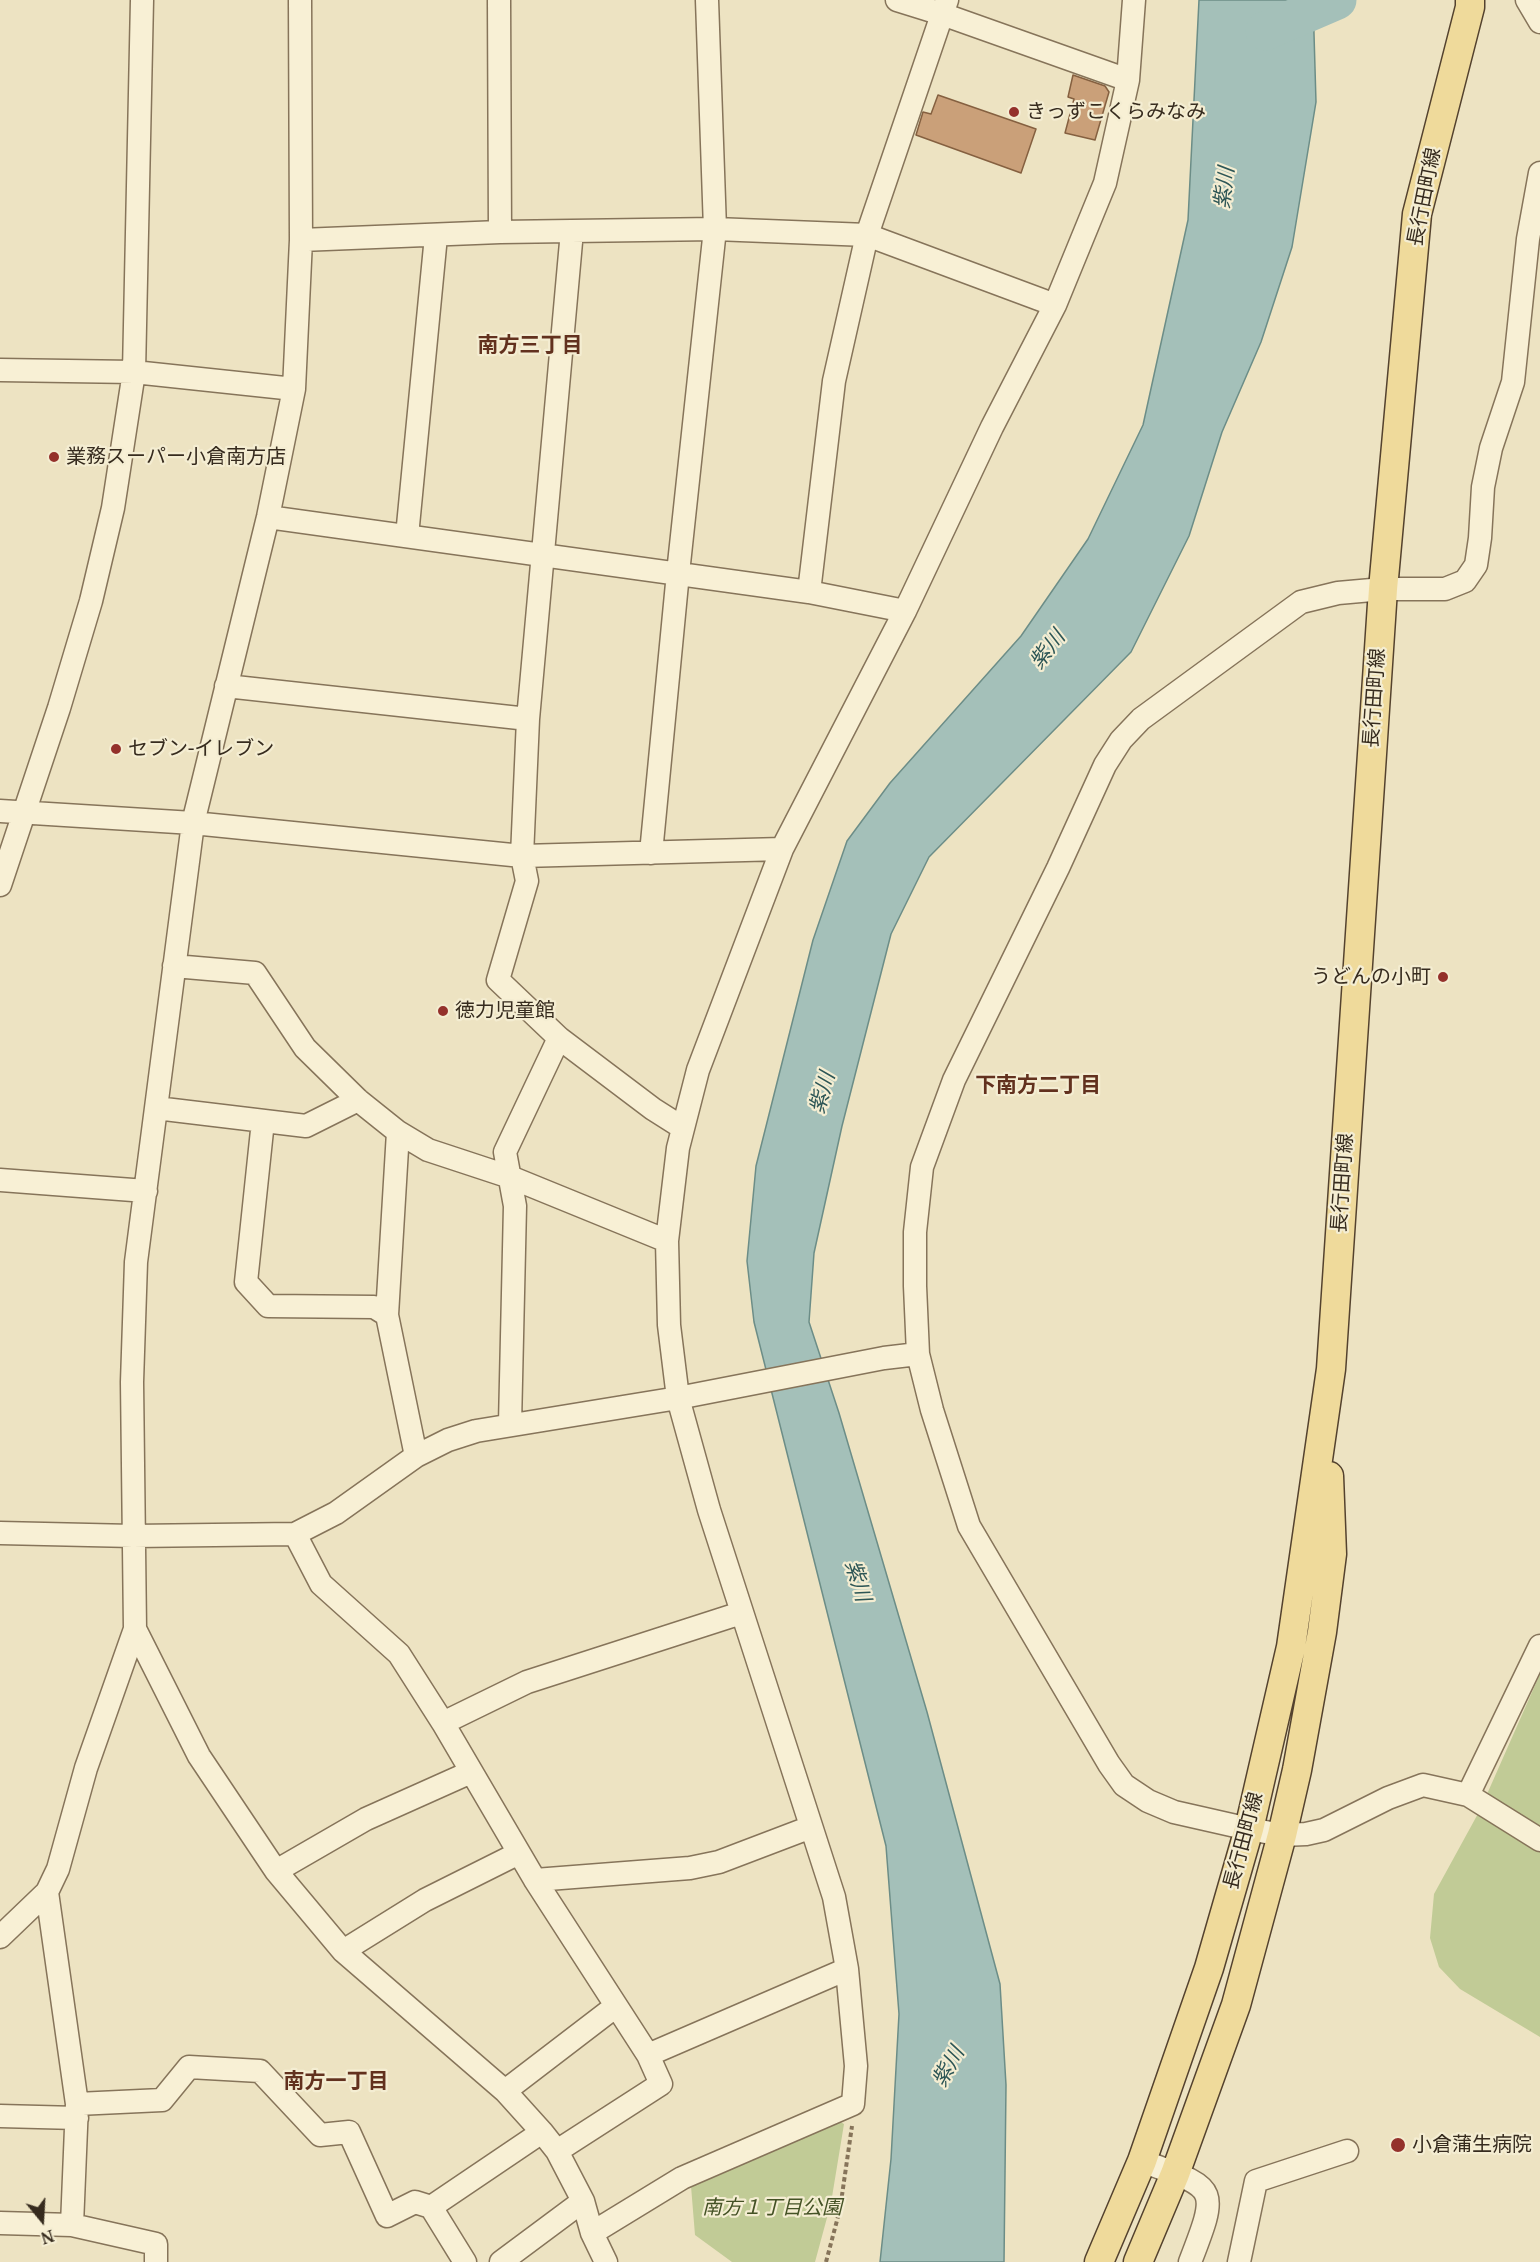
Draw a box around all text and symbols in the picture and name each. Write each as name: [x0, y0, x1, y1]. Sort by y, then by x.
place label: きっずこくらみなみ: [1026, 100, 1206, 124]
marker: きっずこくらみなみ: [1007, 105, 1021, 119]
street label: 長行田町線: [1404, 146, 1446, 248]
water label: 紫川: [1210, 166, 1240, 210]
district label: 南方三丁目: [478, 333, 582, 359]
place label: 業務スーパー小倉南方店: [66, 445, 286, 469]
marker: 業務スーパー小倉南方店: [47, 450, 61, 464]
water label: 紫川: [1025, 626, 1071, 674]
street label: 長行田町線: [1360, 647, 1390, 749]
place label: セブン-イレブン: [128, 737, 274, 761]
marker: セブン-イレブン: [109, 742, 123, 756]
place label: うどんの小町: [1311, 965, 1431, 989]
marker: うどんの小町: [1436, 970, 1450, 984]
place label: 徳力児童館: [455, 999, 555, 1023]
marker: 徳力児童館: [436, 1004, 450, 1018]
water label: 紫川: [805, 1069, 841, 1117]
district label: 下南方二丁目: [975, 1073, 1101, 1099]
street label: 長行田町線: [1328, 1132, 1358, 1234]
water label: 紫川: [839, 1557, 875, 1605]
street label: 長行田町線: [1219, 1790, 1269, 1892]
water label: 紫川: [928, 2043, 970, 2091]
district label: 南方一丁目: [284, 2069, 388, 2095]
place label: 小倉蒲生病院: [1412, 2133, 1532, 2157]
marker: 小倉蒲生病院: [1389, 2136, 1407, 2154]
north arrow: [12, 2190, 72, 2250]
park label: 南方１丁目公園: [702, 2196, 842, 2220]
text: N: [38, 2225, 57, 2250]

